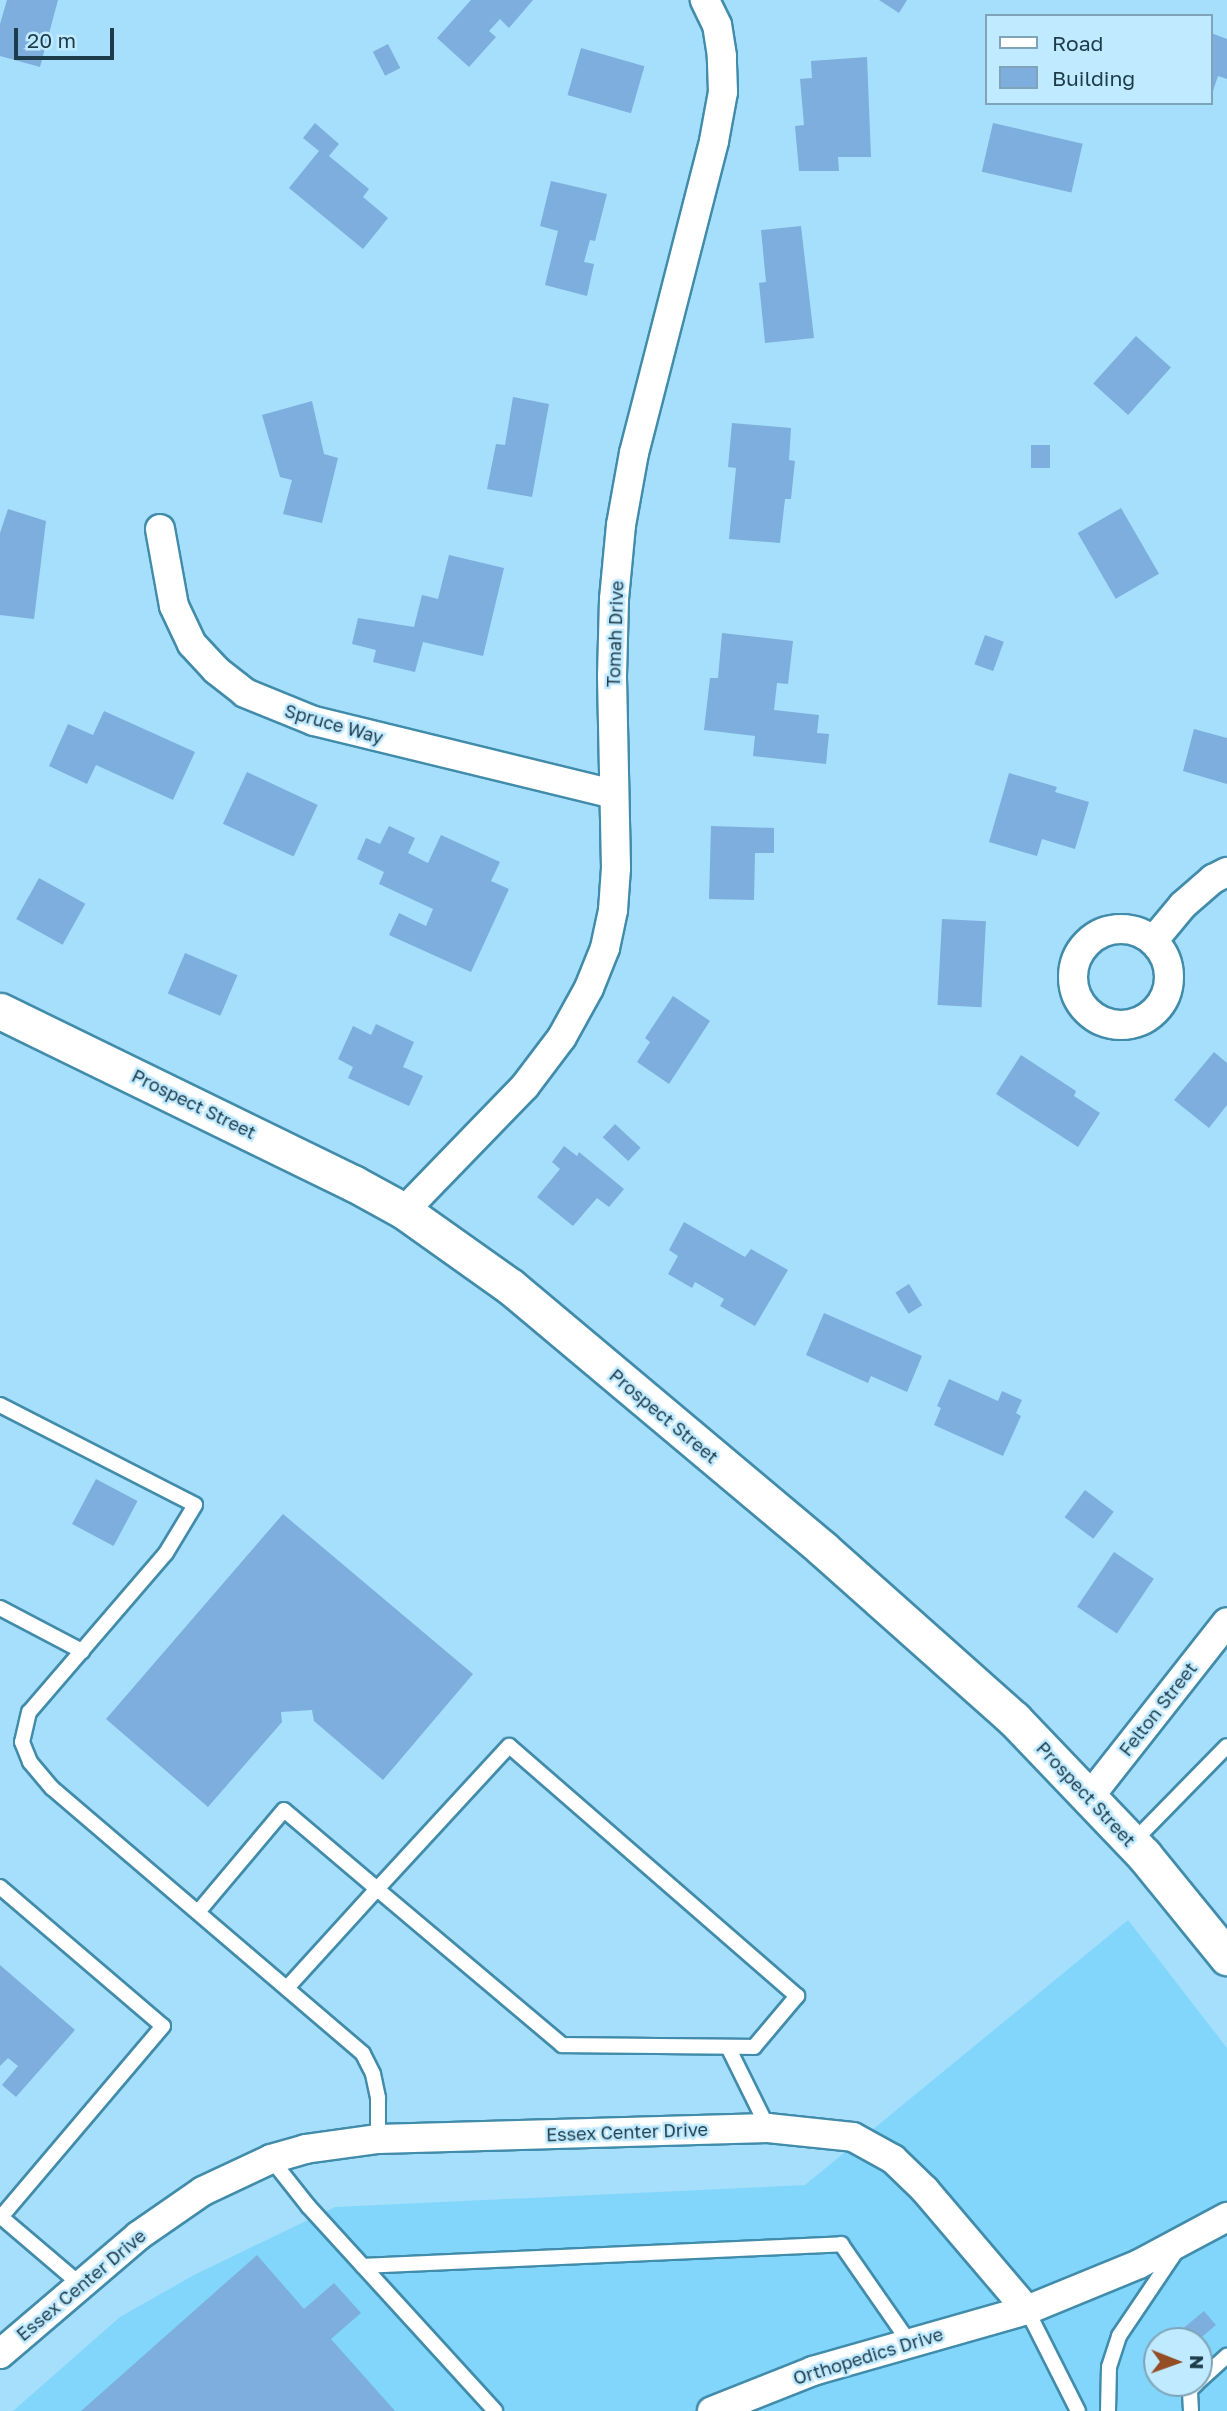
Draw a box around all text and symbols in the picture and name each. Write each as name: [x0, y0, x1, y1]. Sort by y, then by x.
scale bar: [18, 14, 117, 58]
legend: [986, 14, 1213, 105]
text: 20 m: [27, 27, 76, 53]
text: Road: [1052, 30, 1103, 56]
text: Building: [1052, 65, 1135, 91]
street label: Tomah Drive: [602, 580, 628, 688]
street label: Spruce Way: [282, 700, 386, 748]
street label: Prospect Street: [128, 1065, 260, 1143]
street label: Prospect Street: [605, 1364, 723, 1468]
street label: Felton Street: [1115, 1658, 1201, 1760]
street label: Prospect Street: [1032, 1737, 1140, 1851]
street label: Essex Center Drive: [546, 2118, 708, 2146]
street label: Essex Center Drive: [12, 2225, 150, 2345]
street label: Orthopedics Drive: [790, 2323, 946, 2389]
north arrow: [1143, 2327, 1213, 2397]
text: N: [1186, 2355, 1209, 2370]

